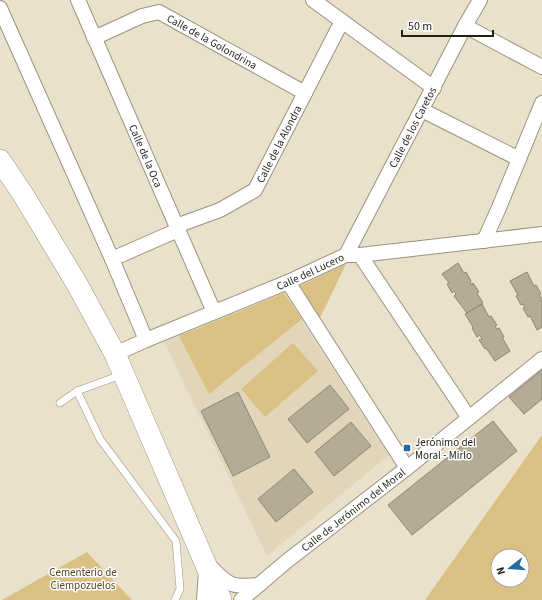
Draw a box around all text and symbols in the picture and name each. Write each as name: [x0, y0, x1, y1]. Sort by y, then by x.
street label: Calle de la Golondrina: [164, 11, 260, 73]
scale bar: [402, 12, 493, 38]
text: 50 m: [408, 18, 432, 35]
street label: Calle de los Caretos: [386, 84, 440, 171]
street label: Calle de la Alondra: [253, 103, 305, 186]
street label: Calle de la Oca: [125, 122, 166, 190]
street label: Calle del Lucero: [274, 250, 347, 294]
place label: Jerónimo del Moral - Mirlo: [415, 435, 476, 463]
marker: Jerónimo del Moral - Mirlo: [402, 443, 412, 453]
street label: Calle de Jerónimo del Moral: [298, 465, 409, 555]
north arrow: [490, 548, 530, 588]
park label: Cementerio de Ciempozuelos: [49, 565, 117, 593]
text: N: [493, 565, 509, 576]

